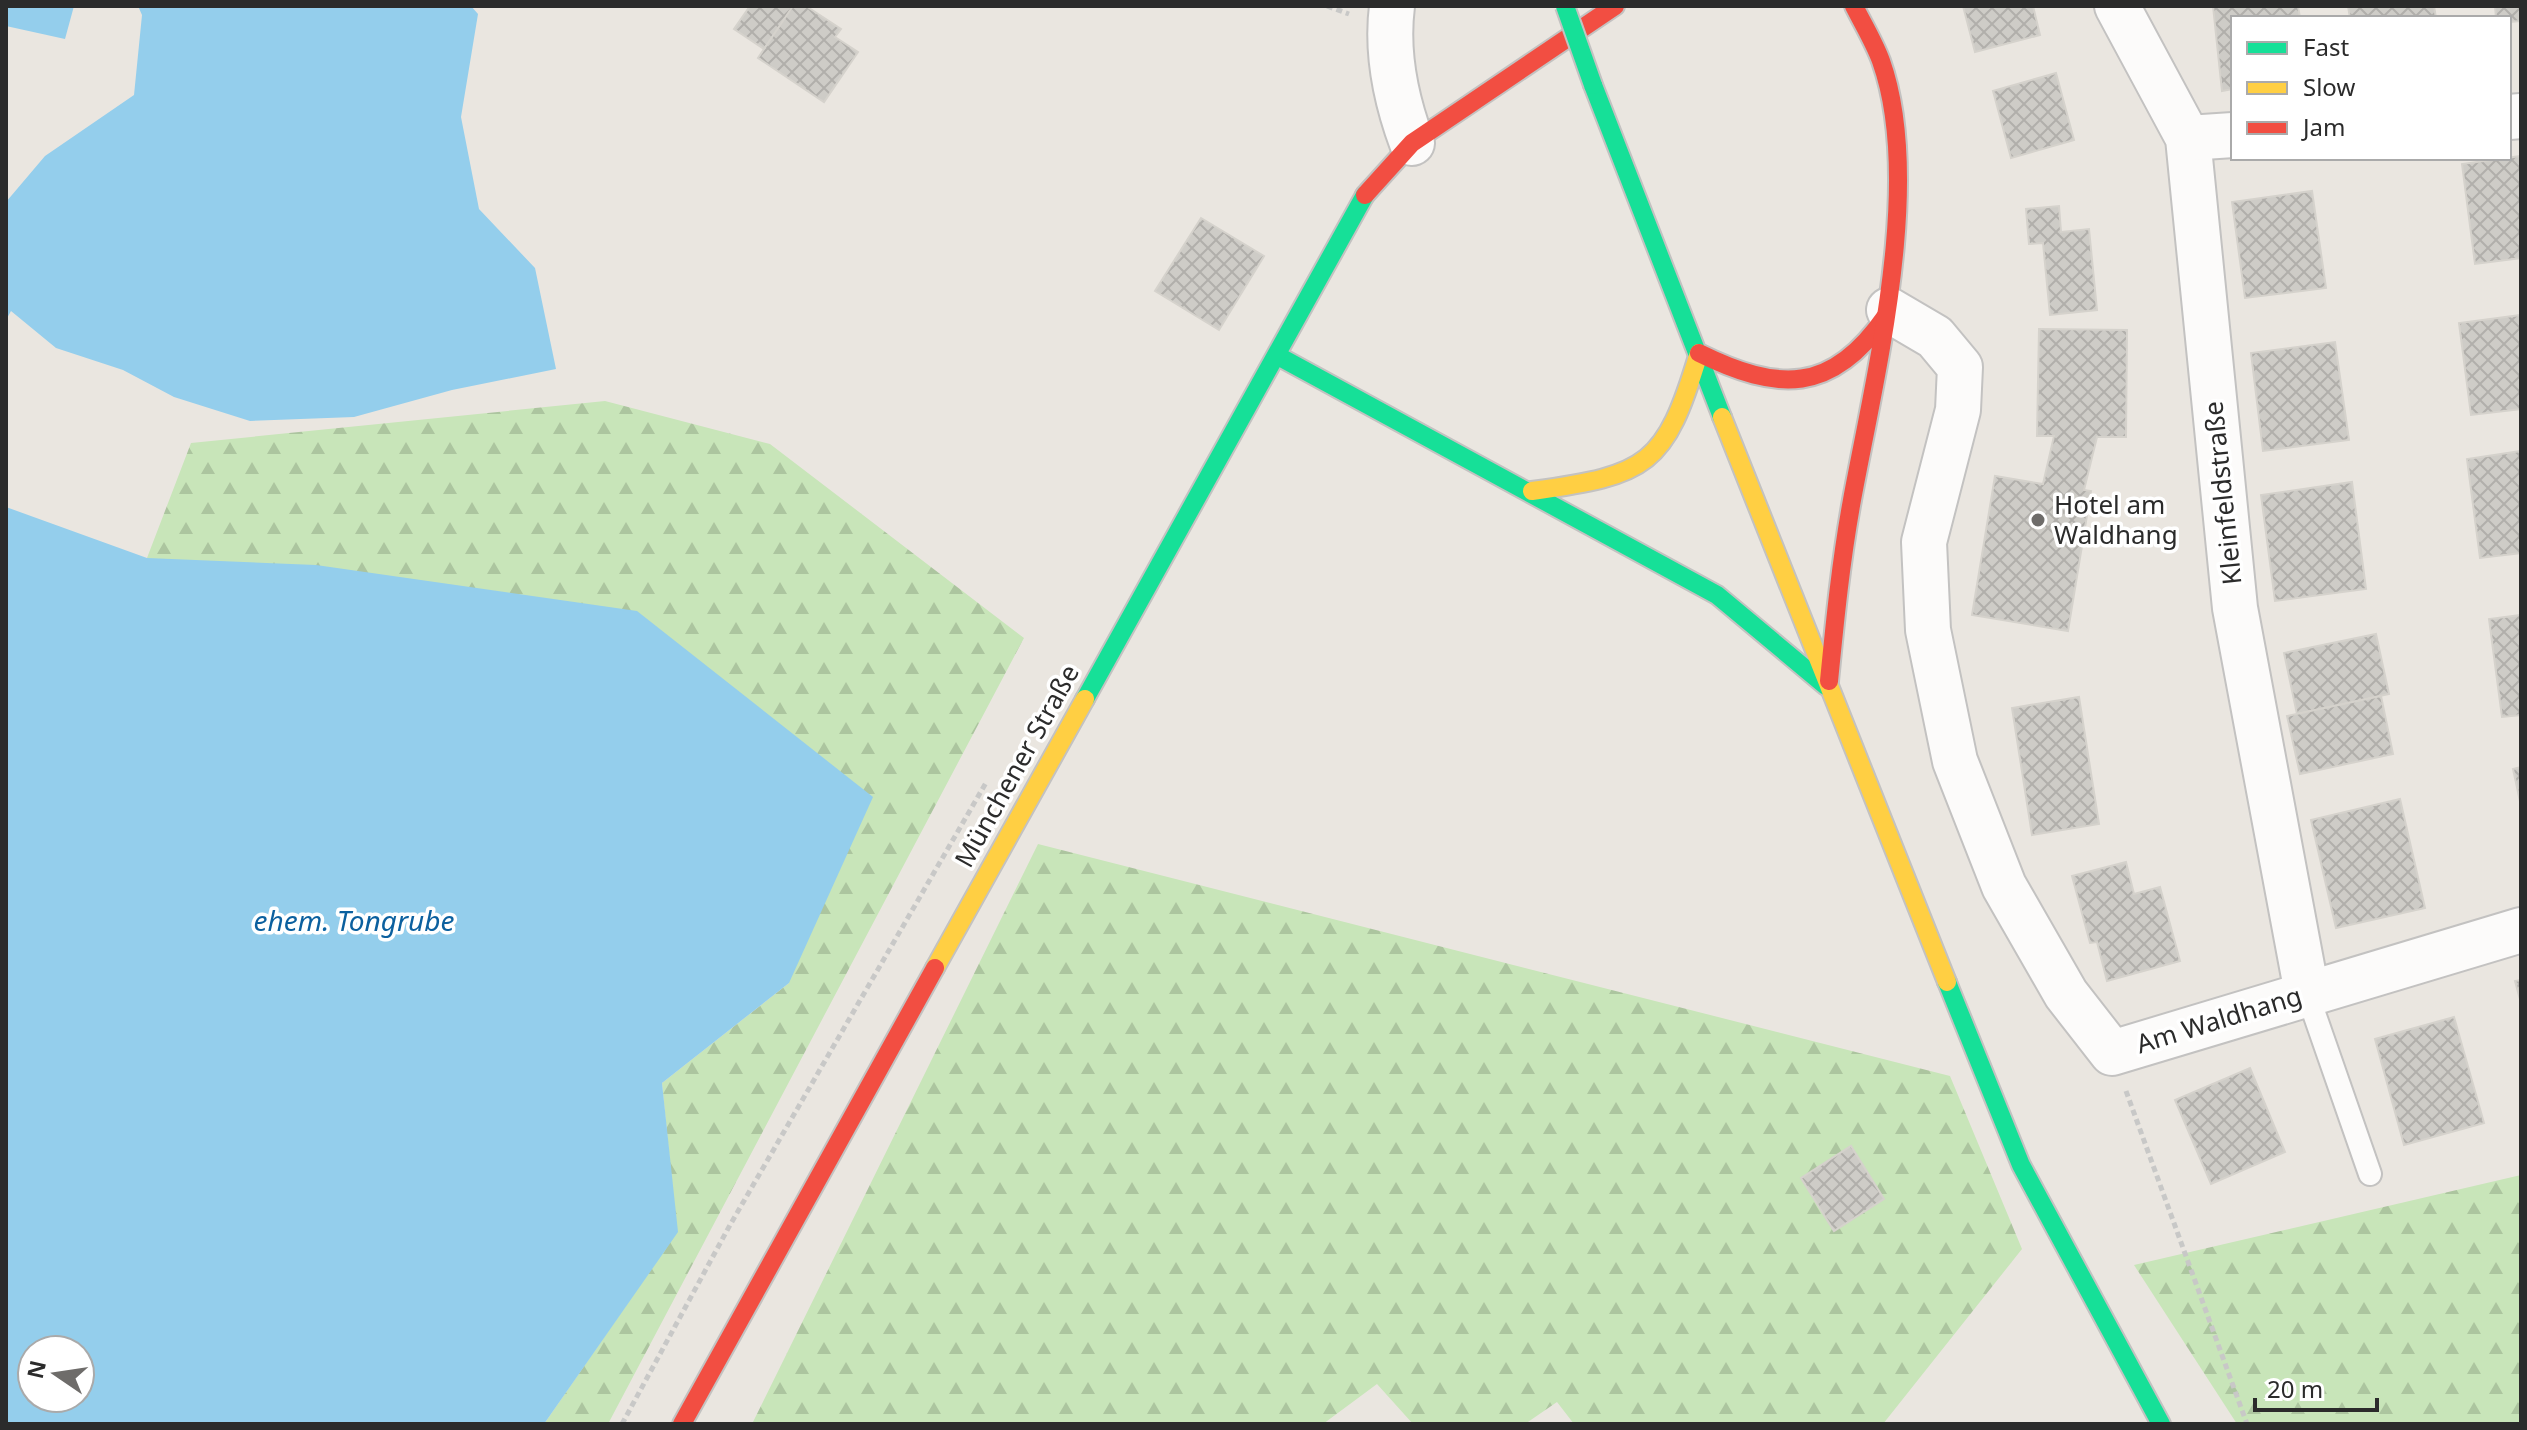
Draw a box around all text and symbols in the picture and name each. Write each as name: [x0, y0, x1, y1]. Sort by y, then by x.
legend: [2231, 16, 2511, 160]
text: Fast: [2303, 30, 2349, 63]
text: Slow: [2303, 70, 2355, 103]
text: Jam: [2301, 110, 2345, 143]
street label: Kleinfeldstraße: [2194, 400, 2250, 587]
place label: Hotel am Waldhang: [2054, 486, 2178, 552]
marker: Hotel am Waldhang: [2029, 511, 2047, 529]
street label: Münchener Straße: [945, 658, 1087, 873]
water label: ehem. Tongrube: [254, 901, 454, 939]
street label: Am Waldhang: [2132, 977, 2306, 1061]
north arrow: [16, 1334, 96, 1414]
text: N: [19, 1357, 52, 1381]
scale bar: [2255, 1362, 2377, 1412]
text: 20 m: [2267, 1372, 2323, 1405]

